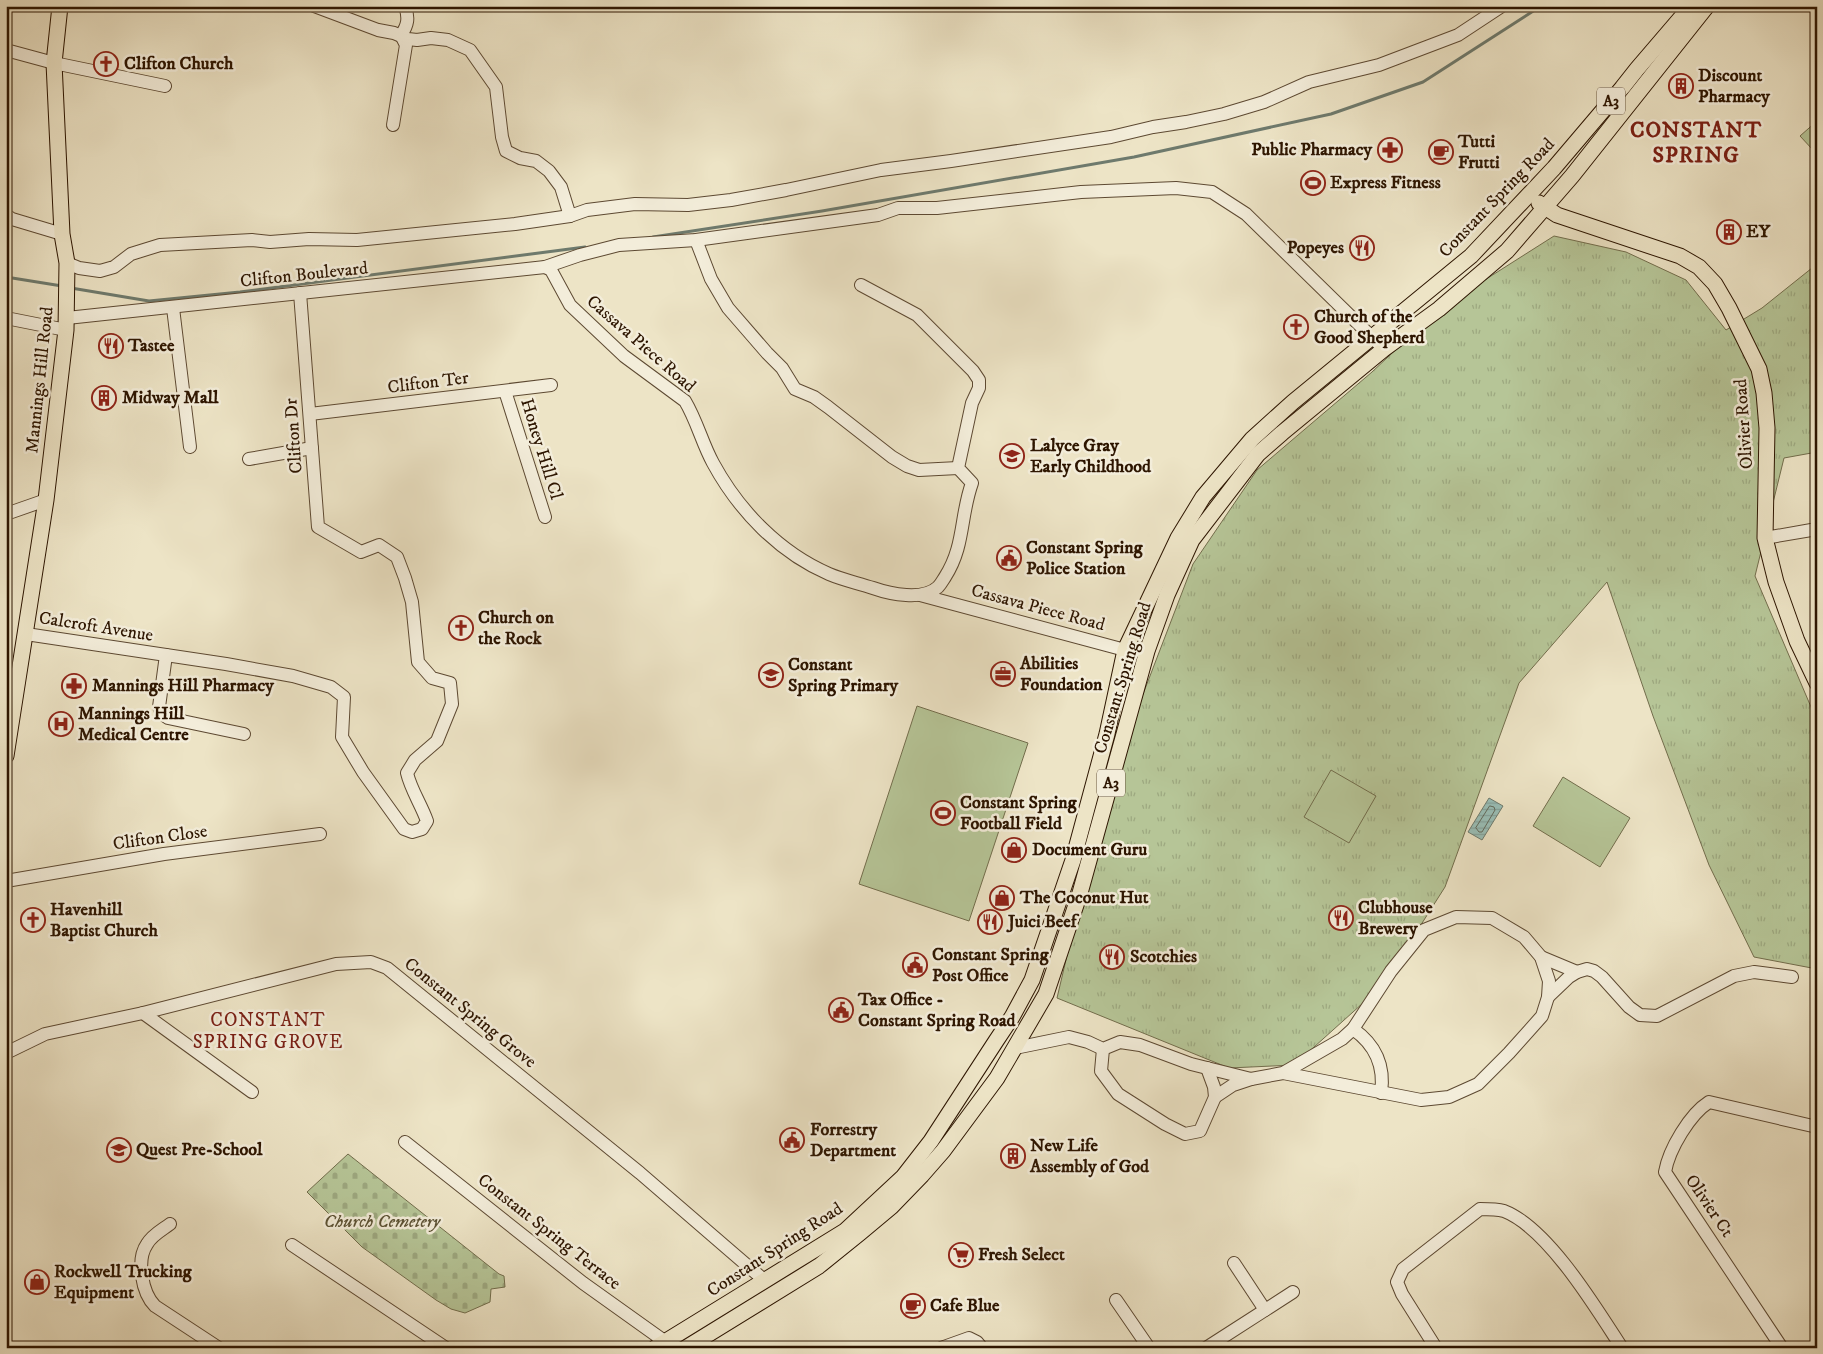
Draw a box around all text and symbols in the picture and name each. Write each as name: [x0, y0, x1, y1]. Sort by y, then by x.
church icon: Clifton Church: [93, 51, 119, 77]
place label: Clifton Church: [124, 53, 234, 75]
place label: Discount Pharmacy: [1698, 65, 1770, 108]
building icon: Discount Pharmacy: [1668, 73, 1694, 99]
road number: A3: [1597, 88, 1625, 114]
district label: CONSTANT SPRING: [1630, 117, 1762, 169]
place label: Tutti Frutti: [1457, 131, 1500, 174]
street label: Constant Spring Road: [1434, 134, 1560, 262]
pharmacy icon: Public Pharmacy: [1377, 137, 1403, 163]
place label: Public Pharmacy: [1251, 139, 1372, 161]
cafe icon: Tutti Frutti: [1428, 139, 1454, 165]
sports icon: Express Fitness: [1300, 170, 1326, 196]
place label: Express Fitness: [1330, 172, 1441, 194]
building icon: EY: [1716, 219, 1742, 245]
place label: EY: [1746, 221, 1771, 243]
restaurant icon: Popeyes: [1349, 235, 1375, 261]
place label: Popeyes: [1287, 237, 1344, 259]
street label: Clifton Boulevard: [239, 257, 369, 293]
street label: Cassava Piece Road: [582, 291, 700, 397]
street label: Mannings Hill Road: [21, 306, 59, 454]
place label: Church of the Good Shepherd: [1314, 306, 1426, 349]
church icon: Church of the Good Shepherd: [1283, 314, 1309, 340]
restaurant icon: Tastee: [98, 333, 124, 359]
place label: Tastee: [127, 335, 175, 357]
street label: Clifton Ter: [386, 367, 470, 399]
street label: Olivier Road: [1730, 378, 1758, 470]
building icon: Midway Mall: [91, 385, 117, 411]
place label: Midway Mall: [122, 387, 219, 409]
street label: Honey Hill Cl: [515, 396, 567, 503]
street label: Clifton Dr: [280, 397, 308, 474]
place label: Lalyce Gray Early Childhood: [1030, 435, 1152, 478]
school or university icon: Lalyce Gray Early Childhood: [999, 443, 1025, 469]
place label: Constant Spring Police Station: [1026, 537, 1144, 580]
public building icon: Constant Spring Police Station: [996, 545, 1022, 571]
street label: Cassava Piece Road: [969, 580, 1107, 636]
street label: Constant Spring Road: [1089, 599, 1157, 757]
street label: Calcroft Avenue: [37, 607, 155, 647]
place label: Church on the Rock: [478, 607, 554, 650]
church icon: Church on the Rock: [448, 615, 474, 641]
place label: Abilities Foundation: [1019, 653, 1103, 696]
place label: Constant Spring Primary: [788, 654, 898, 697]
office icon: Abilities Foundation: [990, 661, 1016, 687]
school or university icon: Constant Spring Primary: [758, 662, 784, 688]
pharmacy icon: Mannings Hill Pharmacy: [61, 673, 87, 699]
place label: Mannings Hill Pharmacy: [92, 675, 274, 697]
place label: Mannings Hill Medical Centre: [78, 703, 189, 746]
hospital icon: Mannings Hill Medical Centre: [48, 711, 74, 737]
road number: A3: [1097, 770, 1125, 796]
place label: Constant Spring Football Field: [960, 792, 1078, 835]
sports icon: Constant Spring Football Field: [930, 800, 956, 826]
street label: Clifton Close: [111, 820, 209, 856]
shop icon: Document Guru: [1001, 837, 1027, 863]
place label: Document Guru: [1032, 839, 1147, 861]
shop icon: The Coconut Hut: [989, 885, 1015, 911]
place label: The Coconut Hut: [1019, 887, 1149, 909]
place label: Clubhouse Brewery: [1358, 897, 1433, 940]
place label: Havenhill Baptist Church: [50, 899, 158, 942]
restaurant icon: Clubhouse Brewery: [1328, 905, 1354, 931]
church icon: Havenhill Baptist Church: [20, 907, 46, 933]
restaurant icon: Juici Beef: [977, 909, 1003, 935]
place label: Juici Beef: [1006, 911, 1080, 933]
place label: Constant Spring Post Office: [932, 944, 1050, 987]
restaurant icon: Scotchies: [1099, 944, 1125, 970]
place label: Scotchies: [1130, 946, 1197, 968]
public building icon: Constant Spring Post Office: [902, 952, 928, 978]
street label: Constant Spring Grove: [399, 953, 541, 1073]
place label: Tax Office - Constant Spring Road: [857, 989, 1017, 1032]
public building icon: Tax Office - Constant Spring Road: [828, 997, 854, 1023]
district label: CONSTANT SPRING GROVE: [193, 1009, 343, 1054]
place label: Forrestry Department: [810, 1119, 896, 1162]
public building icon: Forrestry Department: [779, 1127, 805, 1153]
place label: New Life Assembly of God: [1029, 1135, 1150, 1178]
school or university icon: Quest Pre-School: [106, 1137, 132, 1163]
place label: Quest Pre-School: [136, 1139, 263, 1161]
building icon: New Life Assembly of God: [1000, 1143, 1026, 1169]
street label: Constant Spring Terrace: [473, 1169, 625, 1295]
street label: Olivier Ct: [1680, 1170, 1738, 1242]
street label: Constant Spring Road: [703, 1198, 847, 1302]
park label: Church Cemetery: [324, 1211, 441, 1233]
supermarket icon: Fresh Select: [948, 1242, 974, 1268]
place label: Fresh Select: [978, 1244, 1065, 1266]
place label: Rockwell Trucking Equipment: [54, 1261, 193, 1304]
shop icon: Rockwell Trucking Equipment: [24, 1269, 50, 1295]
cafe icon: Cafe Blue: [900, 1293, 926, 1319]
place label: Cafe Blue: [930, 1295, 1000, 1317]

